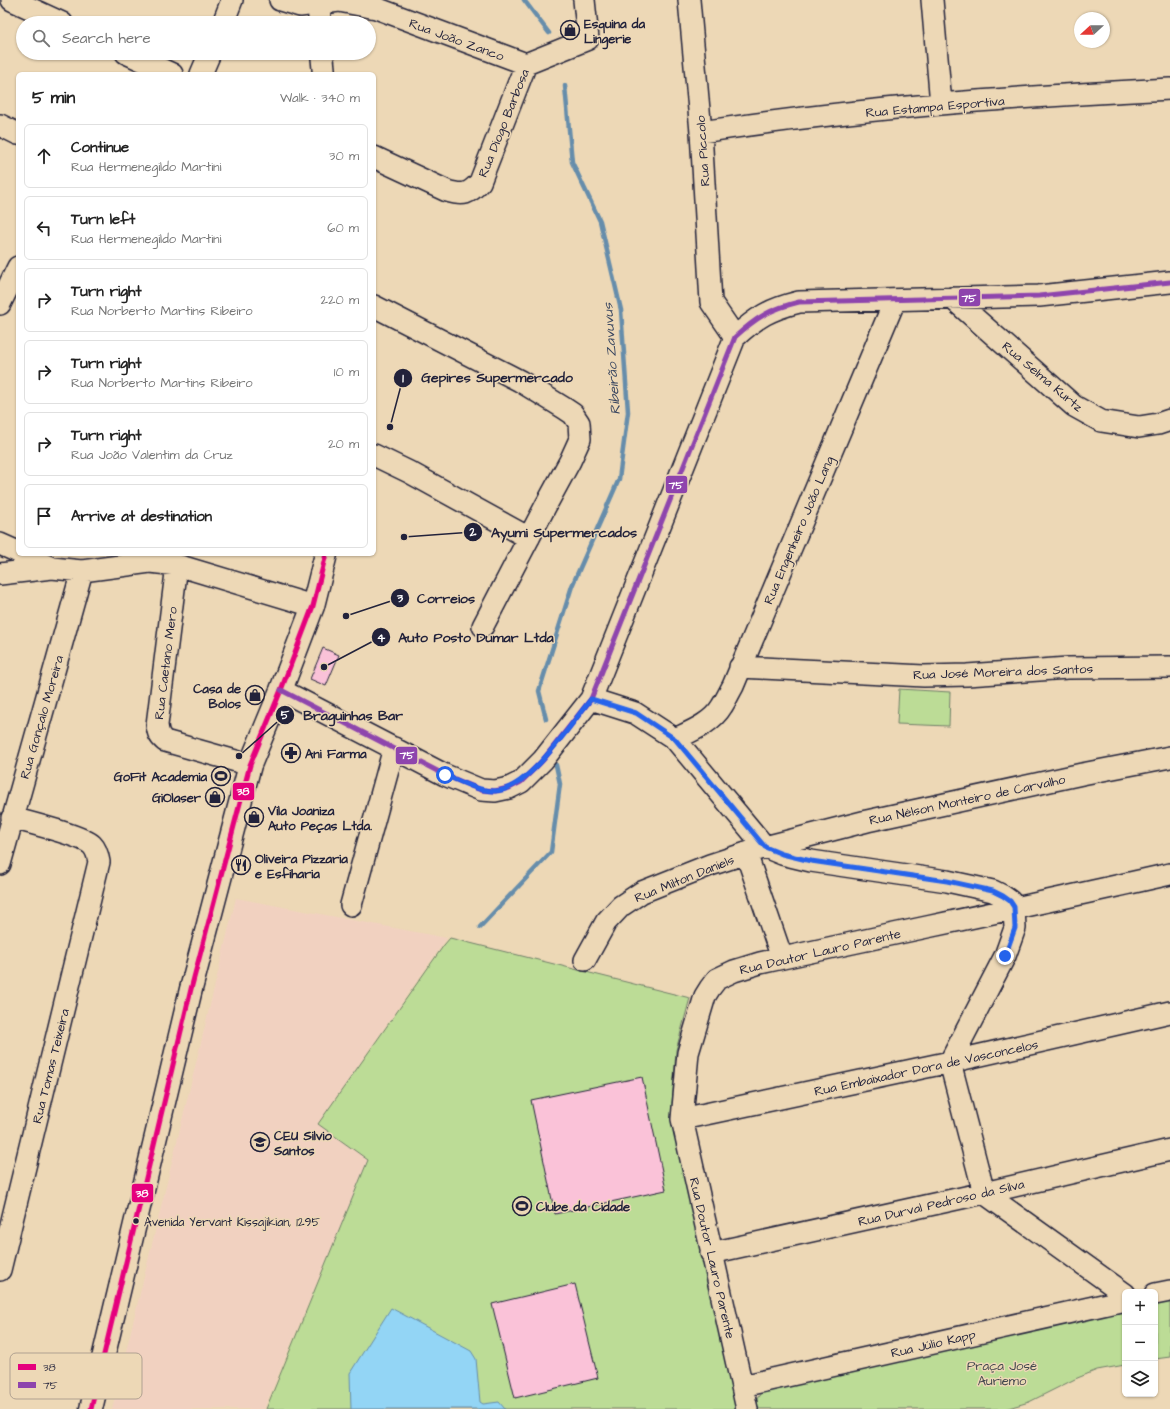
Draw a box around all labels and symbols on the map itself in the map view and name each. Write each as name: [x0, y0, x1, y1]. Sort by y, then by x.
north arrow: [1074, 12, 1110, 48]
street label: Rua João Zanco: [407, 14, 507, 66]
place label: Esquina da Lingerie: [584, 15, 645, 50]
shop icon: Esquina da Lingerie: [559, 19, 581, 41]
street label: Rua Diogo Barbosa: [474, 66, 535, 181]
street label: Rua Estampa Esportiva: [865, 92, 1006, 122]
street label: Rua Piccolo: [691, 114, 714, 187]
line badge: 75: [958, 288, 981, 307]
text: 75: [961, 291, 976, 306]
water label: Ribeirão Zavuvus: [598, 301, 626, 415]
street label: Rua Selma Kurtz: [998, 338, 1087, 416]
callout: Gepires Supermercado: [393, 365, 581, 391]
text: Gepires Supermercado: [421, 368, 573, 388]
text: 1: [402, 370, 404, 387]
street label: Rua Engenheiro João Lang: [759, 453, 839, 608]
line badge: 75: [665, 475, 688, 494]
text: 75: [668, 478, 683, 493]
callout: Ayumi Supermercados: [463, 519, 645, 545]
text: Ayumi Supermercados: [491, 523, 637, 543]
text: 2: [469, 524, 477, 541]
callout: Correios: [390, 585, 483, 611]
text: Correios: [417, 589, 475, 609]
text: 3: [396, 590, 404, 607]
street label: Rua Caetano Mero: [150, 605, 182, 721]
callout: Auto Posto Dumar Ltda: [371, 624, 562, 650]
text: Auto Posto Dumar Ltda: [398, 628, 555, 648]
text: 4: [377, 630, 386, 647]
street label: Rua Gonçalo Moreira: [16, 653, 68, 781]
street label: Rua José Moreira dos Santos: [913, 660, 1094, 684]
place label: Casa de Bolos: [193, 680, 241, 713]
shop icon: Casa de Bolos: [244, 684, 266, 706]
callout: Braguinhas Bar: [275, 702, 411, 728]
text: Braguinhas Bar: [303, 706, 403, 727]
text: 5: [281, 707, 290, 724]
pharmacy icon: Ani Farma: [280, 742, 302, 764]
place label: Ani Farma: [305, 745, 367, 763]
line badge: 75: [395, 746, 418, 765]
text: 75: [399, 748, 414, 763]
sports icon: GoFit Academia: [210, 765, 232, 787]
route start: [436, 766, 454, 784]
place label: GoFit Academia: [114, 768, 207, 786]
street label: Rua Nélson Monteiro de Carvalho: [868, 770, 1068, 830]
line badge: 38: [232, 782, 255, 801]
text: 38: [236, 784, 250, 799]
shop icon: GiOlaser: [204, 786, 226, 808]
place label: GiOlaser: [152, 789, 202, 807]
place label: Vila Joaniza Auto Peças Ltda.: [267, 802, 372, 835]
shop icon: Vila Joaniza Auto Peças Ltda.: [243, 806, 265, 828]
place label: Oliveira Pizzaria e Esfiharia: [254, 850, 348, 883]
street label: Rua Milton Daniels: [632, 851, 737, 907]
restaurant icon: Oliveira Pizzaria e Esfiharia: [230, 854, 252, 876]
street label: Rua Doutor Lauro Parente: [738, 925, 903, 979]
route end: [996, 947, 1014, 965]
street label: Rua Tomas Teixeira: [28, 1007, 74, 1125]
street label: Rua Embaixador Dora de Vasconcelos: [813, 1035, 1040, 1101]
place label: CEU Silvio Santos: [273, 1127, 332, 1160]
school or university icon: CEU Silvio Santos: [249, 1131, 271, 1153]
street label: Rua Durval Pedroso da Silva: [856, 1175, 1027, 1231]
street label: Rua Doutor Lauro Parente: [685, 1176, 739, 1341]
line badge: 38: [131, 1183, 154, 1203]
text: 38: [135, 1186, 149, 1201]
sports icon: Clube da Cidade: [511, 1195, 533, 1217]
place label: Clube da Cidade: [536, 1198, 630, 1216]
place label: Avenida Yervant Kissajikian, 1295: [144, 1214, 320, 1231]
marker: Avenida Yervant Kissajikian, 1295: [131, 1216, 141, 1226]
street label: Rua Júlio Kapp: [889, 1325, 977, 1362]
legend: [10, 1353, 142, 1399]
park label: Praça José Auriemo: [967, 1357, 1037, 1390]
text: 38: [43, 1360, 56, 1375]
text: 75: [43, 1378, 58, 1393]

